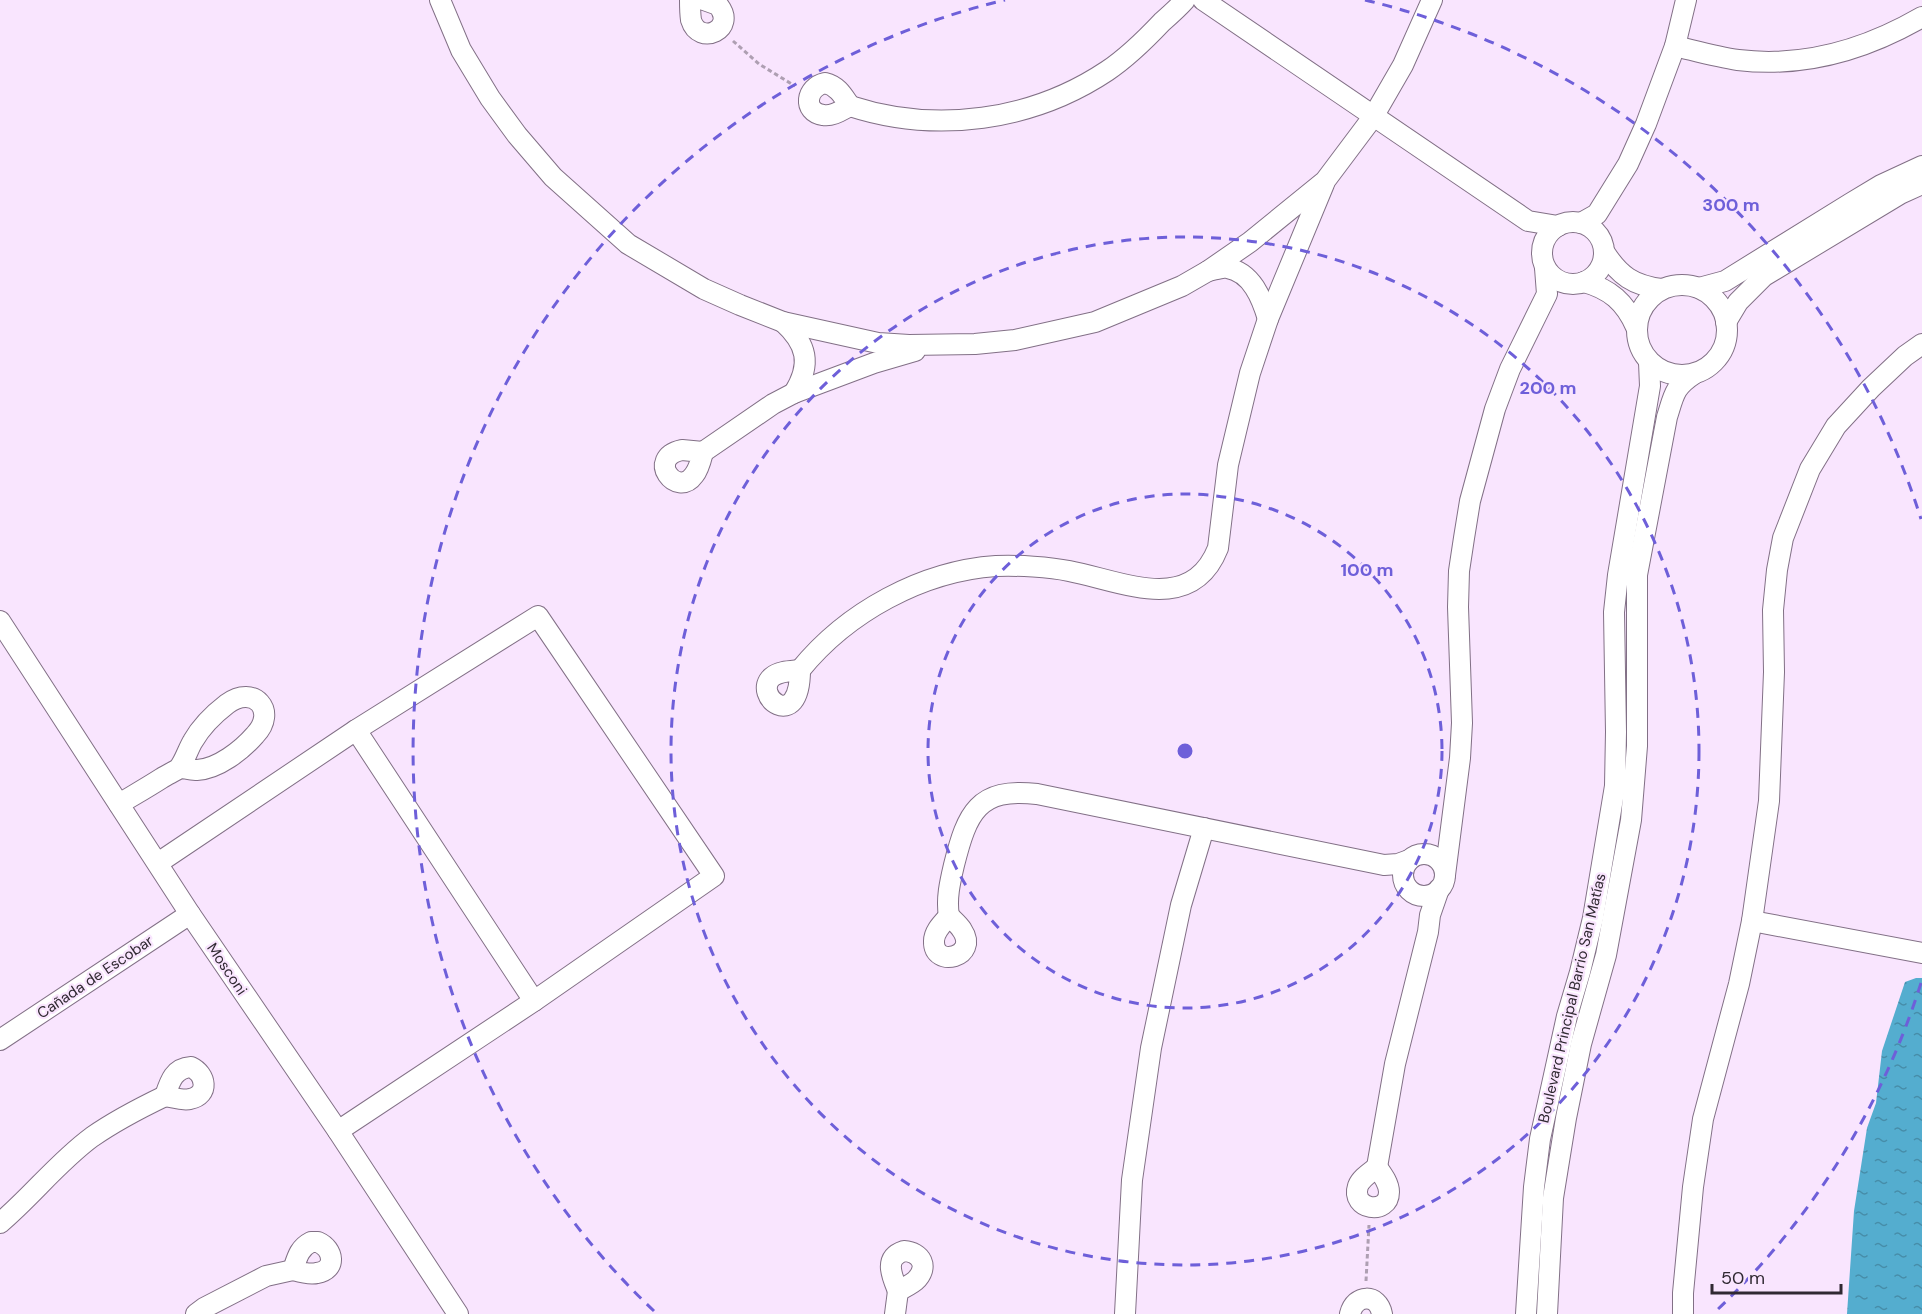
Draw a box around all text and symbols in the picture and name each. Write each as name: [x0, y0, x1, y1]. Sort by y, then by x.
text: 300 m: [1702, 193, 1760, 217]
text: 200 m: [1520, 376, 1576, 400]
text: 100 m: [1340, 558, 1394, 582]
centre of rings: [1175, 741, 1195, 761]
street label: Boulevard Principal Barrio San Matías: [1533, 871, 1611, 1125]
street label: Cañada de Escobar: [33, 931, 157, 1023]
street label: Mosconi: [202, 939, 252, 999]
scale bar: [1712, 1257, 1841, 1295]
text: 50 m: [1721, 1266, 1765, 1290]

